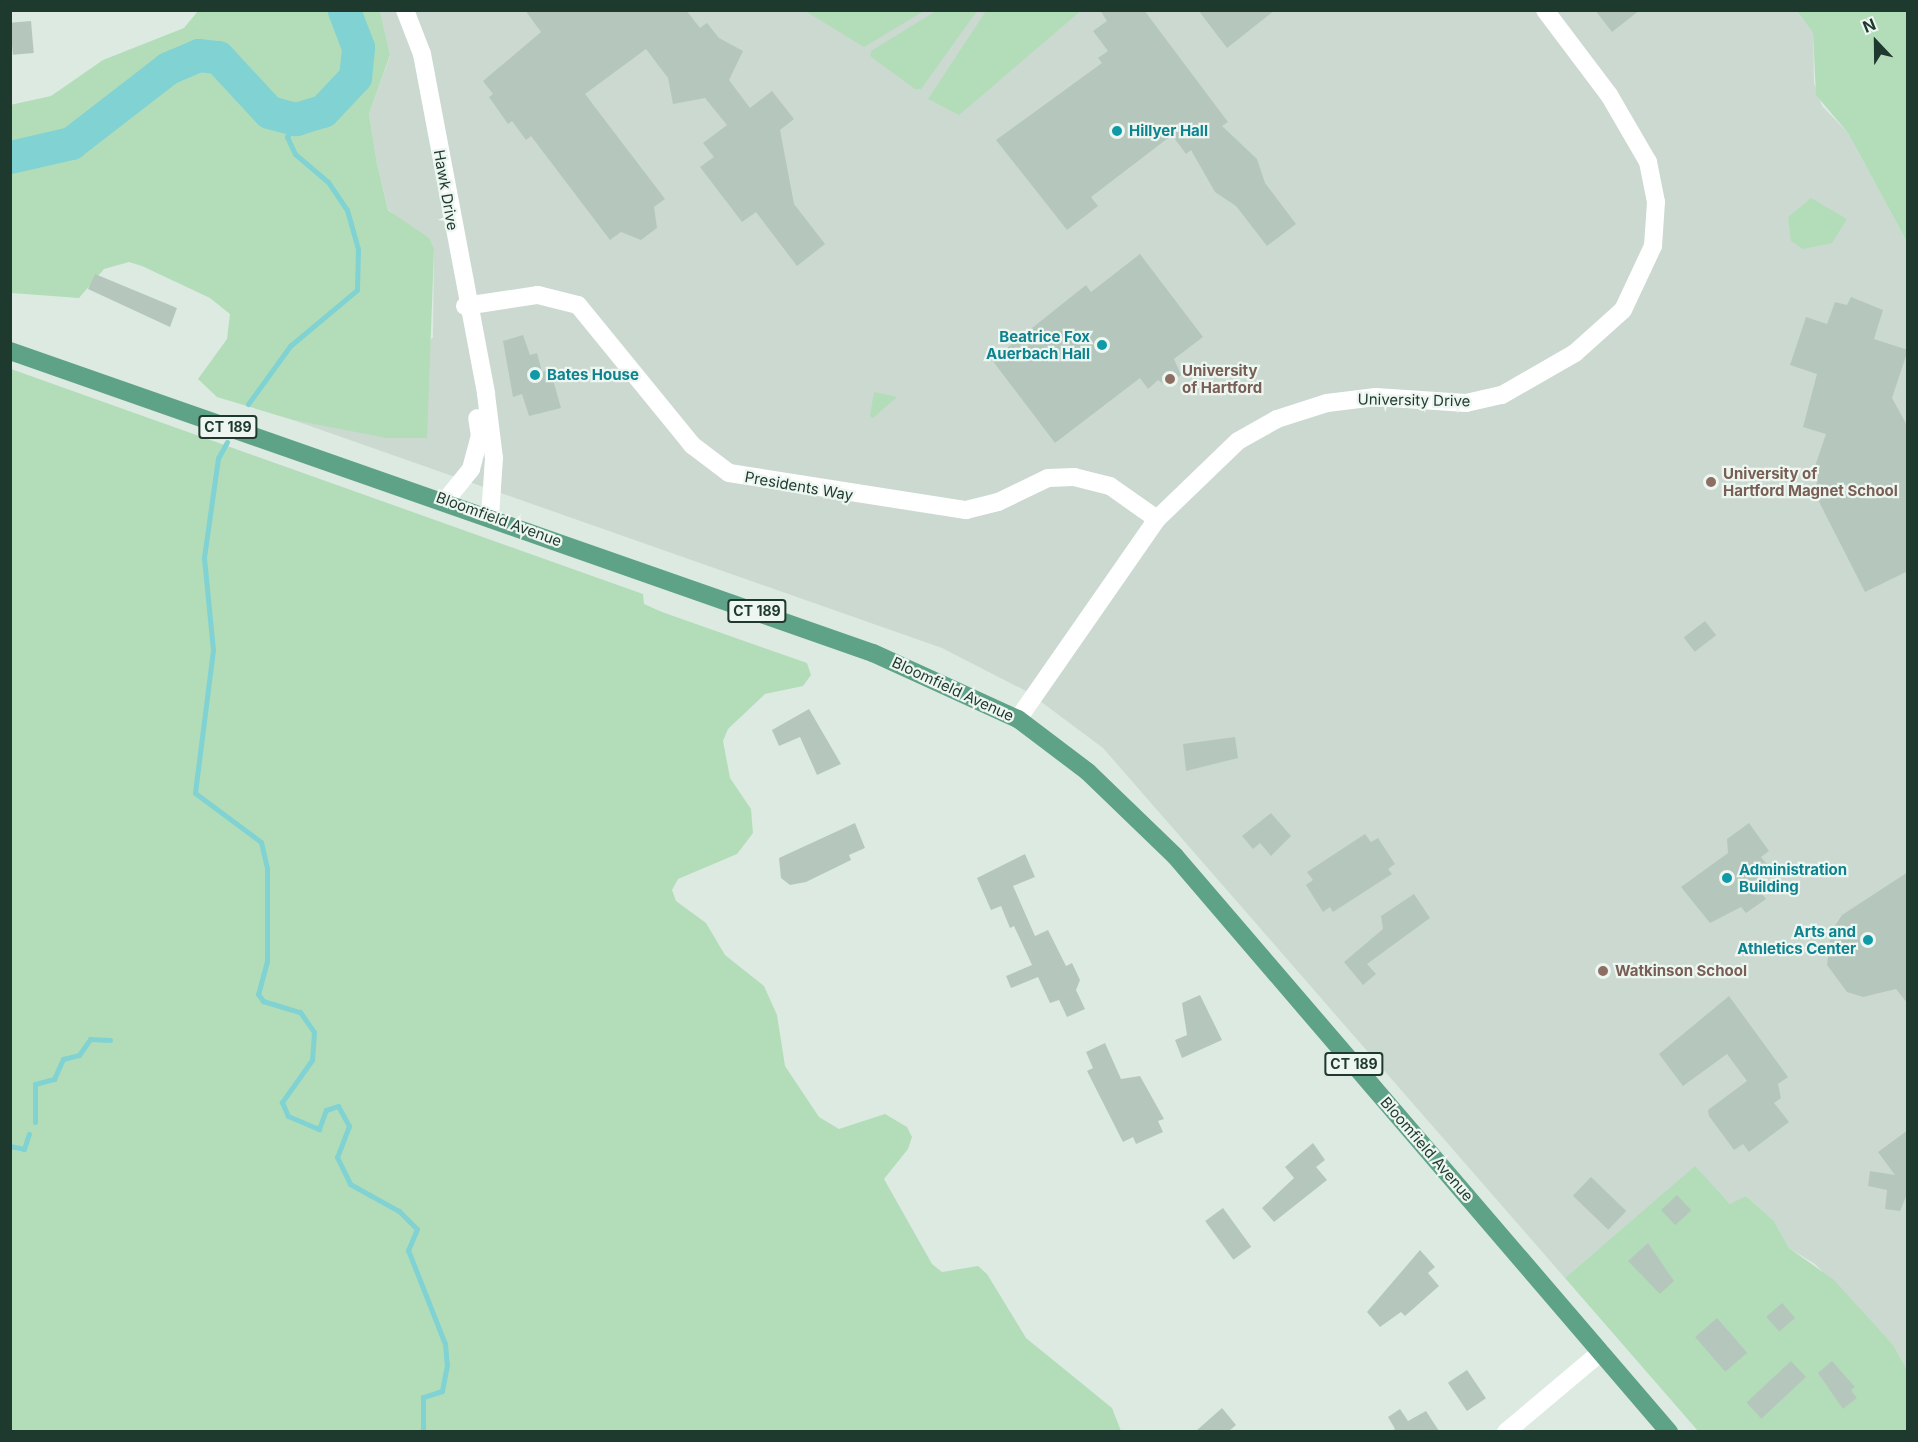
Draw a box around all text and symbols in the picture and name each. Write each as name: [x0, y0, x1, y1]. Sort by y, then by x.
north arrow: [1846, 12, 1906, 72]
text: N: [1860, 14, 1879, 37]
place label: Hillyer Hall: [1129, 122, 1208, 140]
marker: Hillyer Hall: [1110, 124, 1124, 138]
street label: Hawk Drive: [430, 148, 462, 232]
place label: Beatrice Fox Auerbach Hall: [986, 327, 1090, 362]
marker: Beatrice Fox Auerbach Hall: [1095, 338, 1109, 352]
place label: University of Hartford: [1182, 361, 1262, 396]
place label: Bates House: [547, 366, 639, 384]
marker: Bates House: [528, 368, 542, 382]
marker: University of Hartford: [1163, 372, 1177, 386]
street label: University Drive: [1357, 390, 1471, 410]
road number: CT 189: [198, 416, 258, 438]
place label: University of Hartford Magnet School: [1723, 464, 1898, 499]
street label: Presidents Way: [743, 468, 855, 504]
marker: University of Hartford Magnet School: [1704, 475, 1718, 489]
street label: Bloomfield Avenue: [434, 488, 564, 550]
road number: CT 189: [727, 600, 787, 622]
street label: Bloomfield Avenue: [889, 653, 1017, 725]
place label: Administration Building: [1739, 860, 1847, 895]
marker: Administration Building: [1720, 871, 1734, 885]
place label: Arts and Athletics Center: [1737, 922, 1856, 957]
marker: Arts and Athletics Center: [1861, 933, 1875, 947]
place label: Watkinson School: [1615, 962, 1747, 980]
marker: Watkinson School: [1596, 964, 1610, 978]
road number: CT 189: [1324, 1053, 1384, 1075]
street label: Bloomfield Avenue: [1377, 1093, 1477, 1205]

